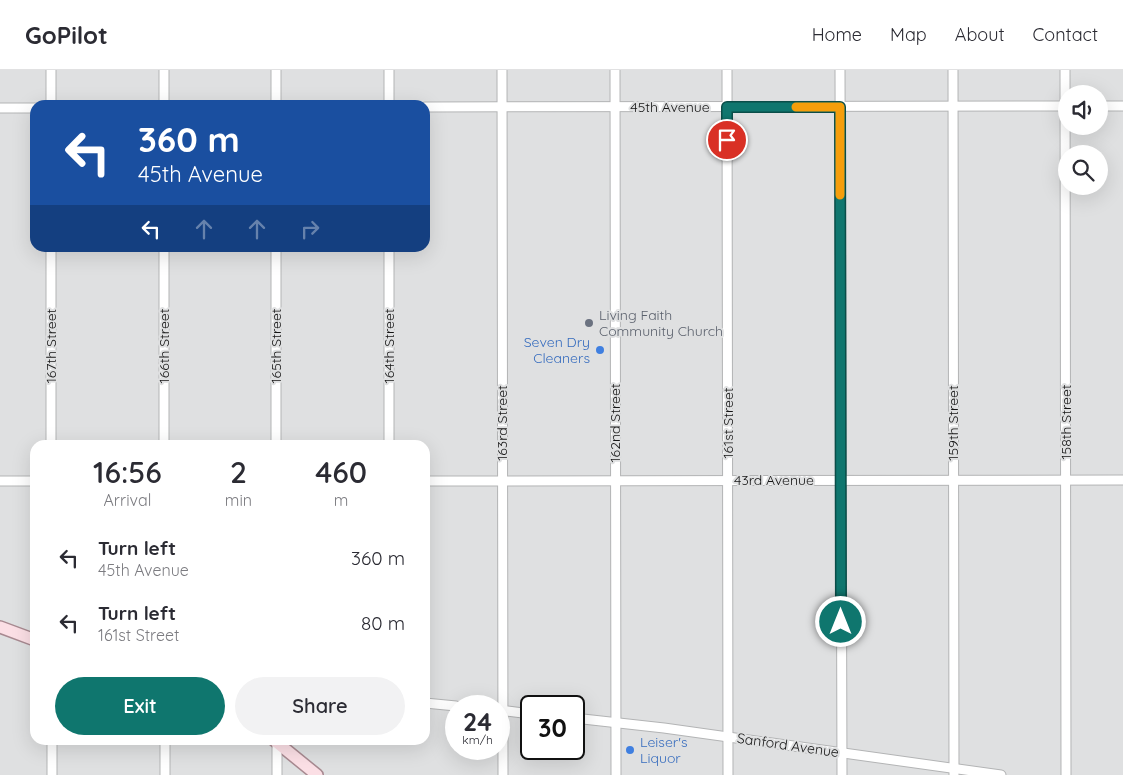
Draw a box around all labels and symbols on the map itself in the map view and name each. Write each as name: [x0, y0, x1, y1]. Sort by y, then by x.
street label: 45th Avenue: [630, 98, 710, 116]
pin: [706, 119, 748, 161]
place label: Living Faith Community Church: [599, 306, 723, 340]
street label: 167th Street: [42, 308, 60, 383]
street label: 166th Street: [155, 308, 173, 384]
street label: 165th Street: [267, 308, 285, 384]
street label: 164th Street: [380, 308, 398, 384]
marker: Living Faith Community Church: [583, 317, 595, 329]
place label: Seven Dry Cleaners: [524, 333, 590, 367]
marker: Seven Dry Cleaners: [594, 344, 606, 356]
street label: 162nd Street: [606, 383, 624, 463]
street label: 158th Street: [1057, 384, 1075, 460]
street label: 163rd Street: [493, 385, 511, 461]
street label: 159th Street: [944, 385, 962, 461]
street label: 161st Street: [719, 387, 737, 459]
street label: 43rd Avenue: [734, 471, 814, 489]
position arrow: [814, 595, 866, 647]
speed limit sign: 30: [520, 695, 585, 760]
street label: Sanford Avenue: [736, 729, 840, 761]
place label: Leiser's Liquor: [640, 733, 688, 767]
marker: Leiser's Liquor: [624, 744, 636, 756]

